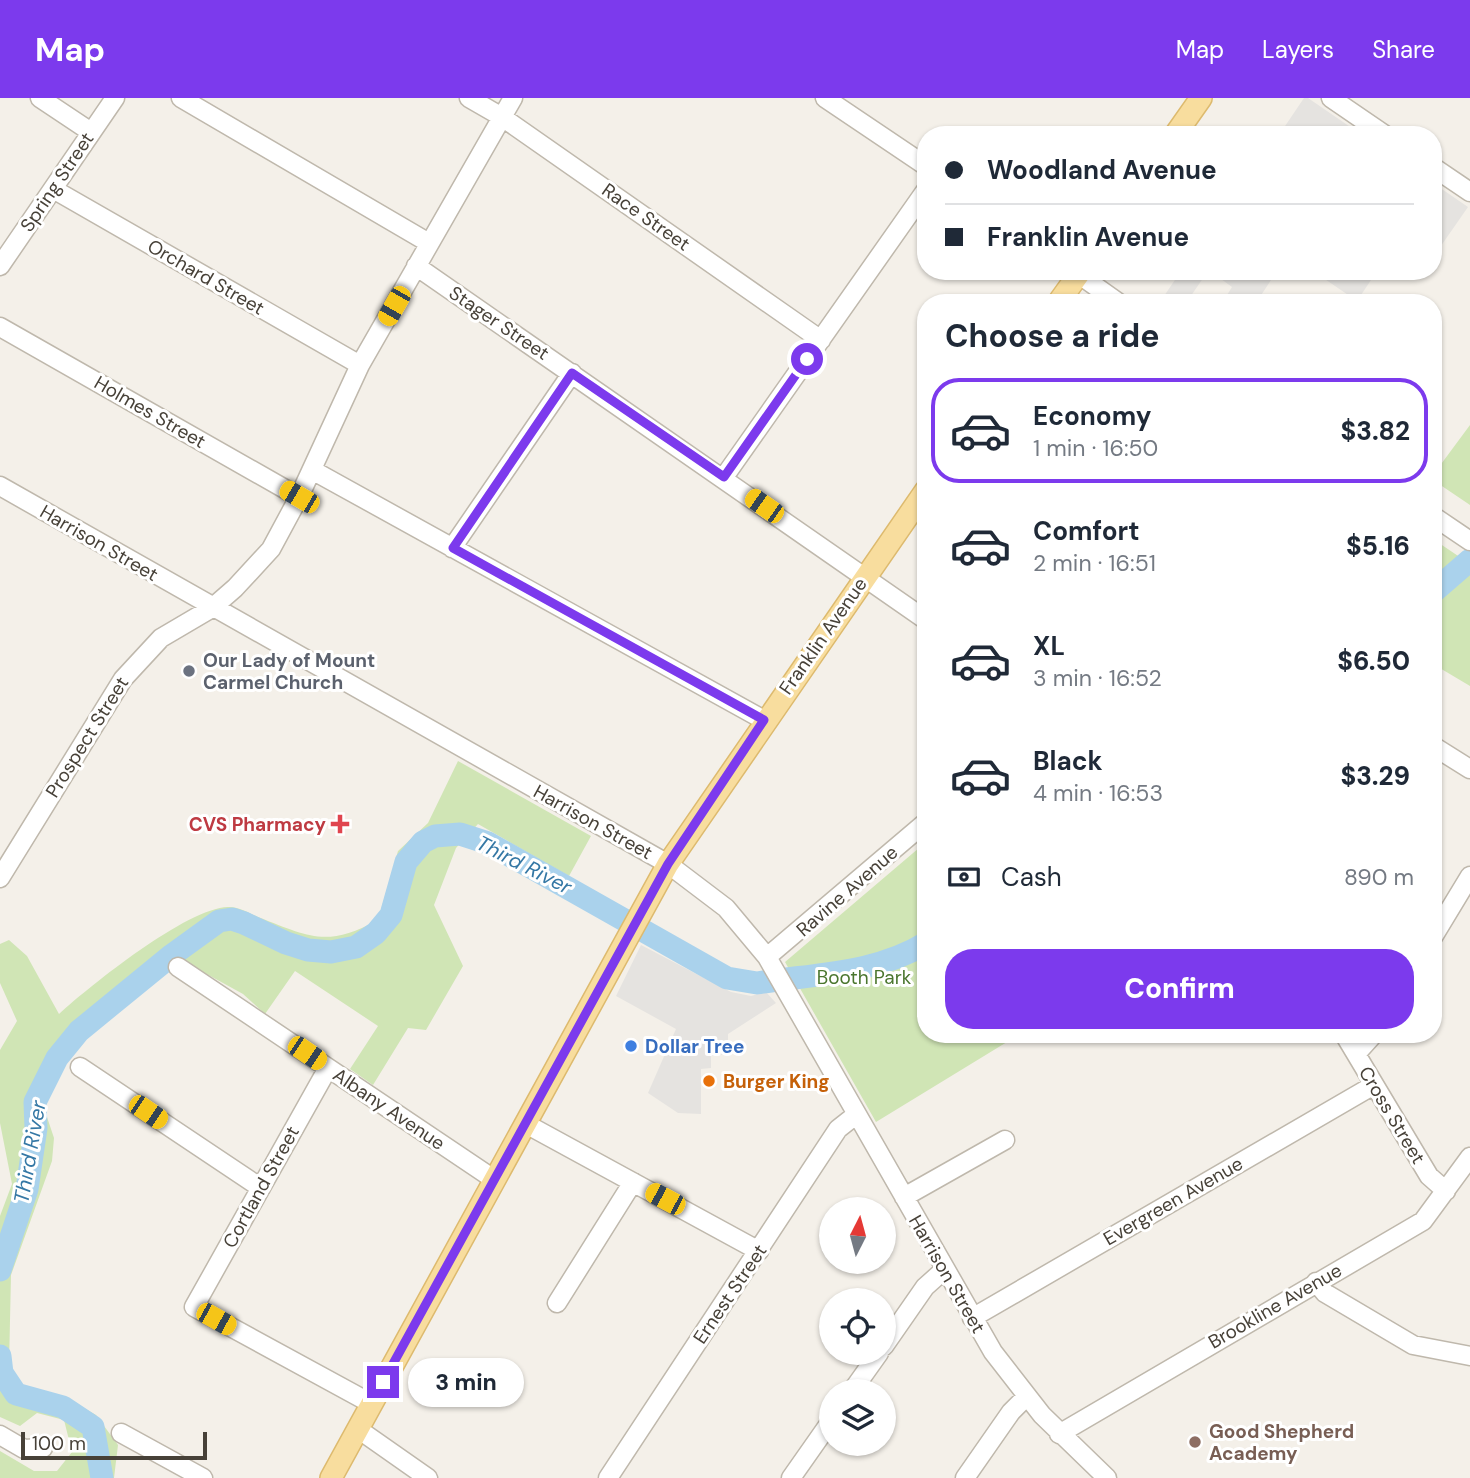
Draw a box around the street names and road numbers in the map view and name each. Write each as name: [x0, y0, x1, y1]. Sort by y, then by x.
street label: Spring Street: [15, 127, 99, 237]
street label: Race Street: [597, 178, 695, 256]
street label: Orchard Street: [143, 233, 269, 321]
street label: Stager Street: [444, 280, 554, 366]
street label: Holmes Street: [90, 370, 210, 454]
street label: Harrison Street: [35, 499, 163, 587]
street label: Franklin Avenue: [773, 573, 873, 699]
street label: Prospect Street: [40, 672, 134, 802]
street label: Harrison Street: [529, 779, 657, 865]
street label: Ravine Avenue: [791, 840, 903, 942]
street label: Albany Avenue: [328, 1062, 450, 1156]
street label: Cross Street: [1353, 1062, 1431, 1168]
street label: Cortland Street: [217, 1122, 305, 1252]
street label: Evergreen Avenue: [1099, 1151, 1247, 1251]
street label: Harrison Street: [903, 1210, 991, 1338]
street label: Ernest Street: [688, 1239, 772, 1349]
street label: Brookline Avenue: [1204, 1258, 1346, 1354]

